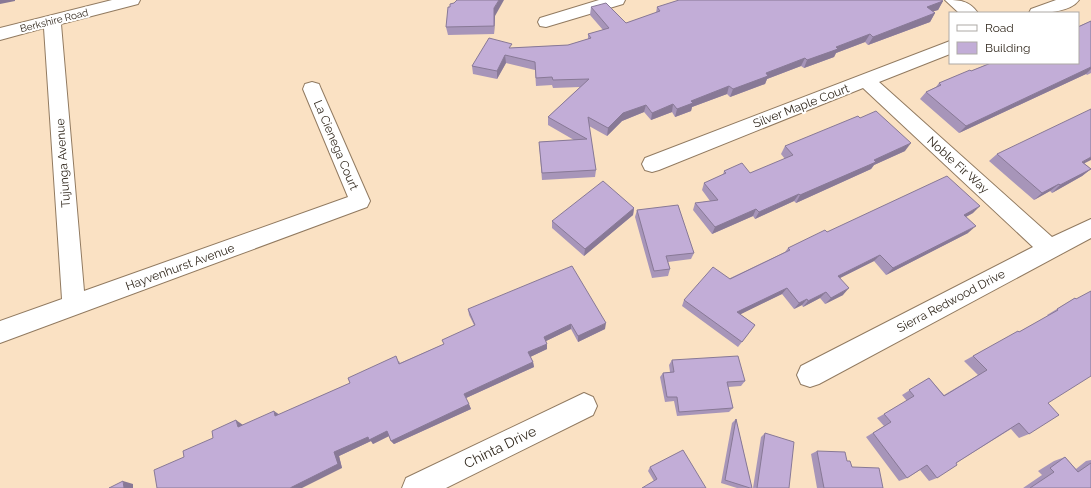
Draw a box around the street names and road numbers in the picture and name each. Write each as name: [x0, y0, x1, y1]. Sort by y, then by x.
street label: Berkshire Road: [19, 7, 89, 34]
street label: Silver Maple Court: [751, 81, 851, 131]
street label: La Cienega Court: [311, 98, 361, 192]
street label: Tujunga Avenue: [53, 118, 73, 208]
street label: Noble Fir Way: [924, 134, 992, 197]
street label: Hayvenhurst Avenue: [124, 241, 236, 293]
street label: Sierra Redwood Drive: [895, 267, 1007, 335]
street label: Chinta Drive: [461, 423, 539, 471]

